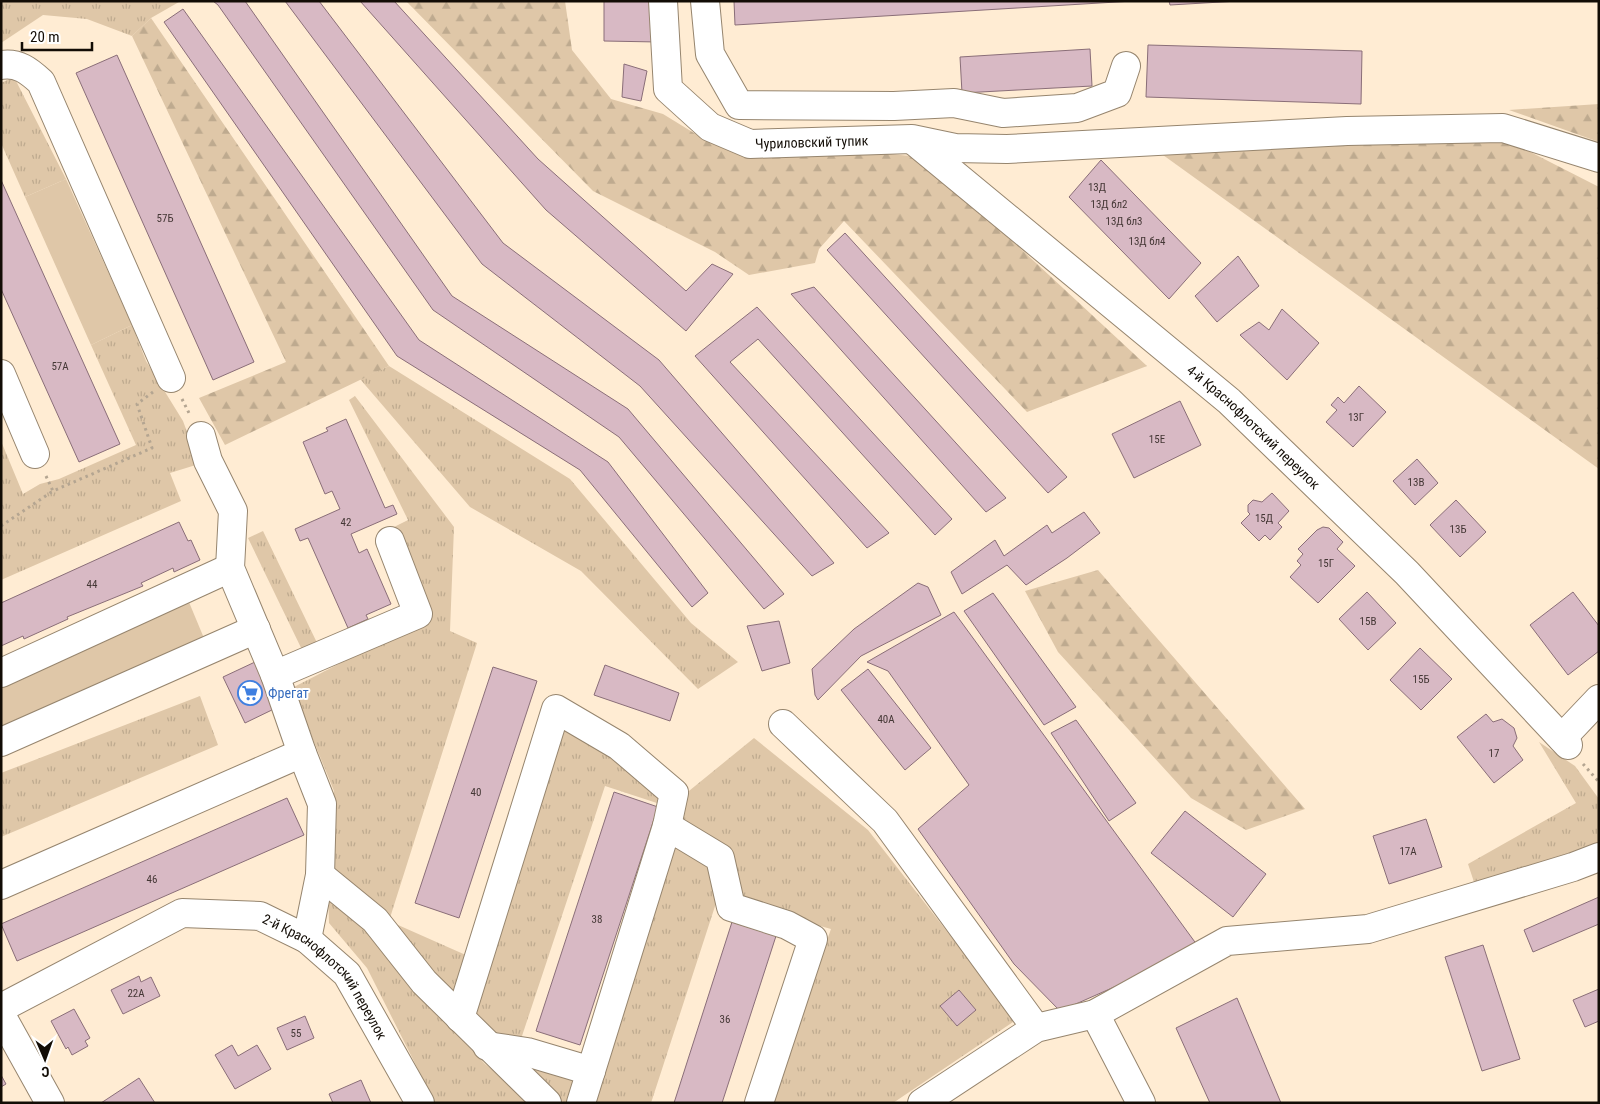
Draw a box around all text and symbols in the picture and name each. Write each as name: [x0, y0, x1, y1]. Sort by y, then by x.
scale bar: [22, 20, 92, 52]
text: 20 m: [30, 28, 60, 46]
street label: Чуриловский тупик: [755, 132, 869, 152]
house number: 13Д: [1088, 181, 1106, 194]
house number: 13Д бл2: [1090, 198, 1128, 211]
house number: 57Б: [157, 212, 173, 225]
house number: 13Д бл3: [1105, 215, 1143, 228]
house number: 13Д бл4: [1128, 235, 1166, 248]
house number: 57А: [51, 360, 69, 373]
street label: 4-й Краснофлотский переулок: [1184, 362, 1323, 493]
house number: 13Г: [1348, 411, 1364, 424]
house number: 15Е: [1149, 433, 1166, 446]
house number: 13В: [1408, 476, 1424, 489]
house number: 15Д: [1255, 512, 1273, 525]
house number: 42: [341, 516, 351, 529]
house number: 13Б: [1450, 523, 1466, 536]
house number: 15Г: [1318, 557, 1334, 570]
house number: 44: [87, 578, 98, 591]
house number: 15В: [1360, 615, 1376, 628]
house number: 15Б: [1413, 673, 1429, 686]
supermarket icon: Фрегат: [237, 680, 263, 706]
place label: Фрегат: [268, 685, 309, 701]
house number: 40А: [877, 713, 895, 726]
house number: 17: [1489, 747, 1499, 760]
house number: 40: [471, 786, 481, 799]
house number: 17А: [1399, 845, 1417, 858]
house number: 46: [147, 873, 157, 886]
street label: 2-й Краснофлотский переулок: [260, 911, 390, 1042]
house number: 38: [592, 913, 602, 926]
house number: 22А: [127, 987, 145, 1000]
house number: 36: [720, 1013, 730, 1026]
house number: 55: [291, 1027, 301, 1040]
north arrow: [20, 1034, 70, 1084]
text: С: [41, 1064, 50, 1080]

